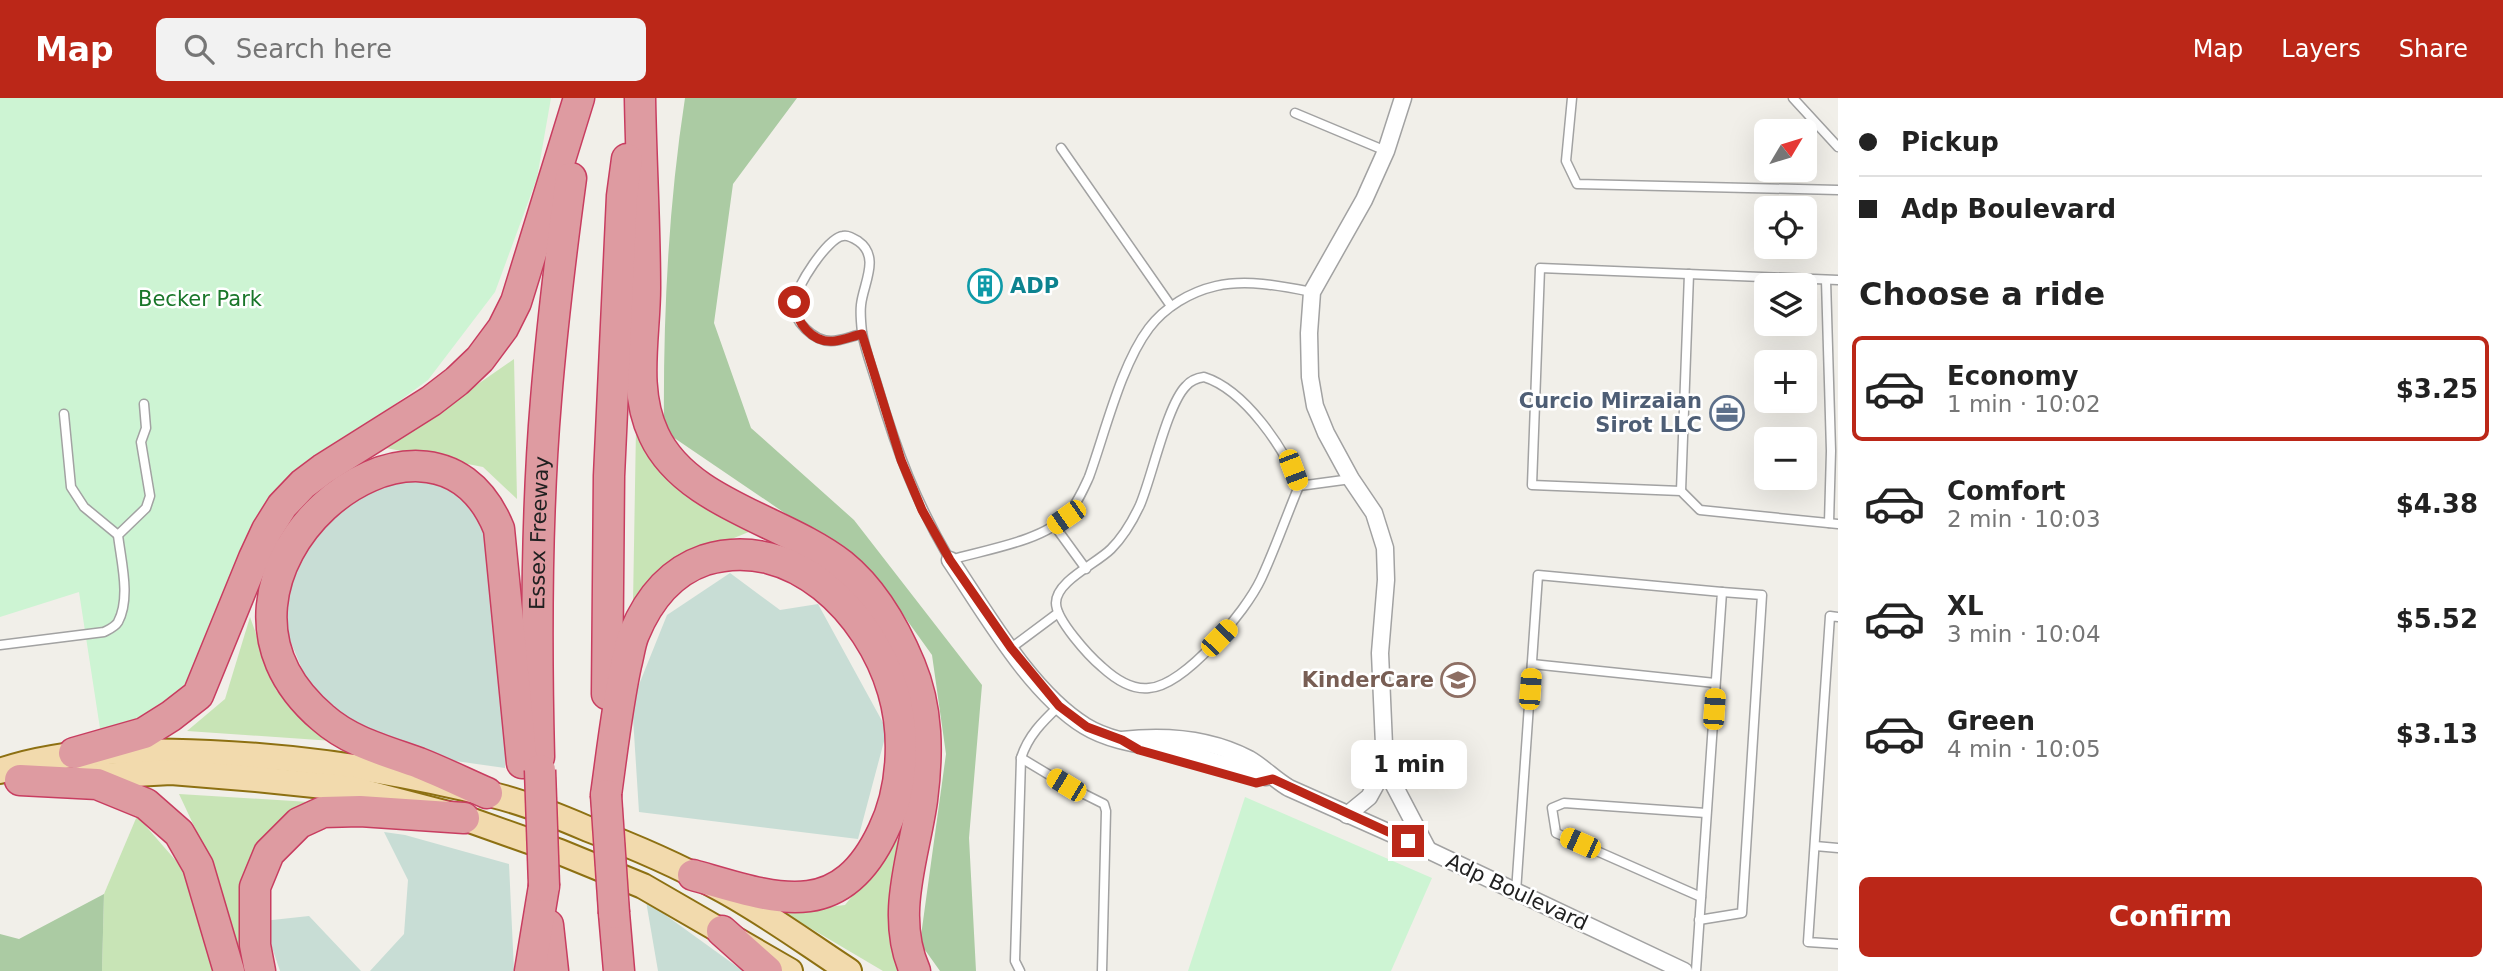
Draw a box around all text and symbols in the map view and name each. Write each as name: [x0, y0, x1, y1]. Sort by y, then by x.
search box: [156, 18, 646, 81]
text: Map: [35, 30, 114, 69]
icon: search: [180, 30, 218, 68]
text: Search here: [236, 34, 392, 64]
text: Map: [2193, 35, 2243, 63]
text: Layers: [2281, 35, 2361, 63]
text: Share: [2399, 35, 2468, 63]
north arrow: [1754, 119, 1816, 182]
map controls: [1754, 119, 1817, 490]
text: Pickup: [1901, 127, 1999, 157]
text: Adp Boulevard: [1901, 194, 2116, 224]
button: locate: [1754, 196, 1817, 259]
building icon: ADP: [966, 267, 1004, 305]
button: layers: [1754, 273, 1817, 336]
place label: ADP: [1010, 274, 1059, 298]
text: Choose a ride: [1859, 275, 2105, 313]
route start: [778, 286, 810, 318]
park label: Becker Park: [138, 287, 263, 311]
button: +: [1754, 350, 1817, 413]
icon: car: [1863, 357, 1926, 420]
text: Economy: [1947, 361, 2078, 391]
text: $3.25: [2396, 374, 2478, 404]
place label: Curcio Mirzaian Sirot LLC: [1519, 389, 1702, 437]
text: 1 min · 10:02: [1947, 391, 2101, 417]
office icon: Curcio Mirzaian Sirot LLC: [1708, 394, 1746, 432]
button: −: [1754, 427, 1817, 490]
car: [1276, 447, 1311, 493]
street label: Essex Freeway: [525, 455, 554, 610]
icon: car: [1863, 472, 1926, 535]
text: Comfort: [1947, 476, 2065, 506]
text: $4.38: [2396, 489, 2478, 519]
car: [1043, 496, 1090, 538]
text: 2 min · 10:03: [1947, 506, 2101, 532]
icon: car: [1863, 587, 1926, 650]
text: XL: [1947, 591, 1984, 621]
text: $5.52: [2396, 604, 2478, 634]
car: [1197, 616, 1242, 660]
text: 3 min · 10:04: [1947, 621, 2101, 647]
school or university icon: KinderCare: [1439, 661, 1477, 699]
car: [1519, 667, 1542, 711]
place label: KinderCare: [1302, 668, 1434, 692]
car: [1703, 687, 1726, 731]
icon: car: [1863, 702, 1926, 765]
text: Green: [1947, 706, 2035, 736]
text: $3.13: [2396, 719, 2478, 749]
text: 4 min · 10:05: [1947, 736, 2101, 762]
callout: 1 min: [1350, 740, 1466, 788]
text: 1 min: [1373, 751, 1445, 777]
car: [1043, 765, 1090, 805]
route end: [1392, 825, 1424, 857]
car: [1557, 825, 1604, 861]
street label: Adp Boulevard: [1442, 849, 1592, 935]
button: Confirm: [1859, 877, 2482, 957]

